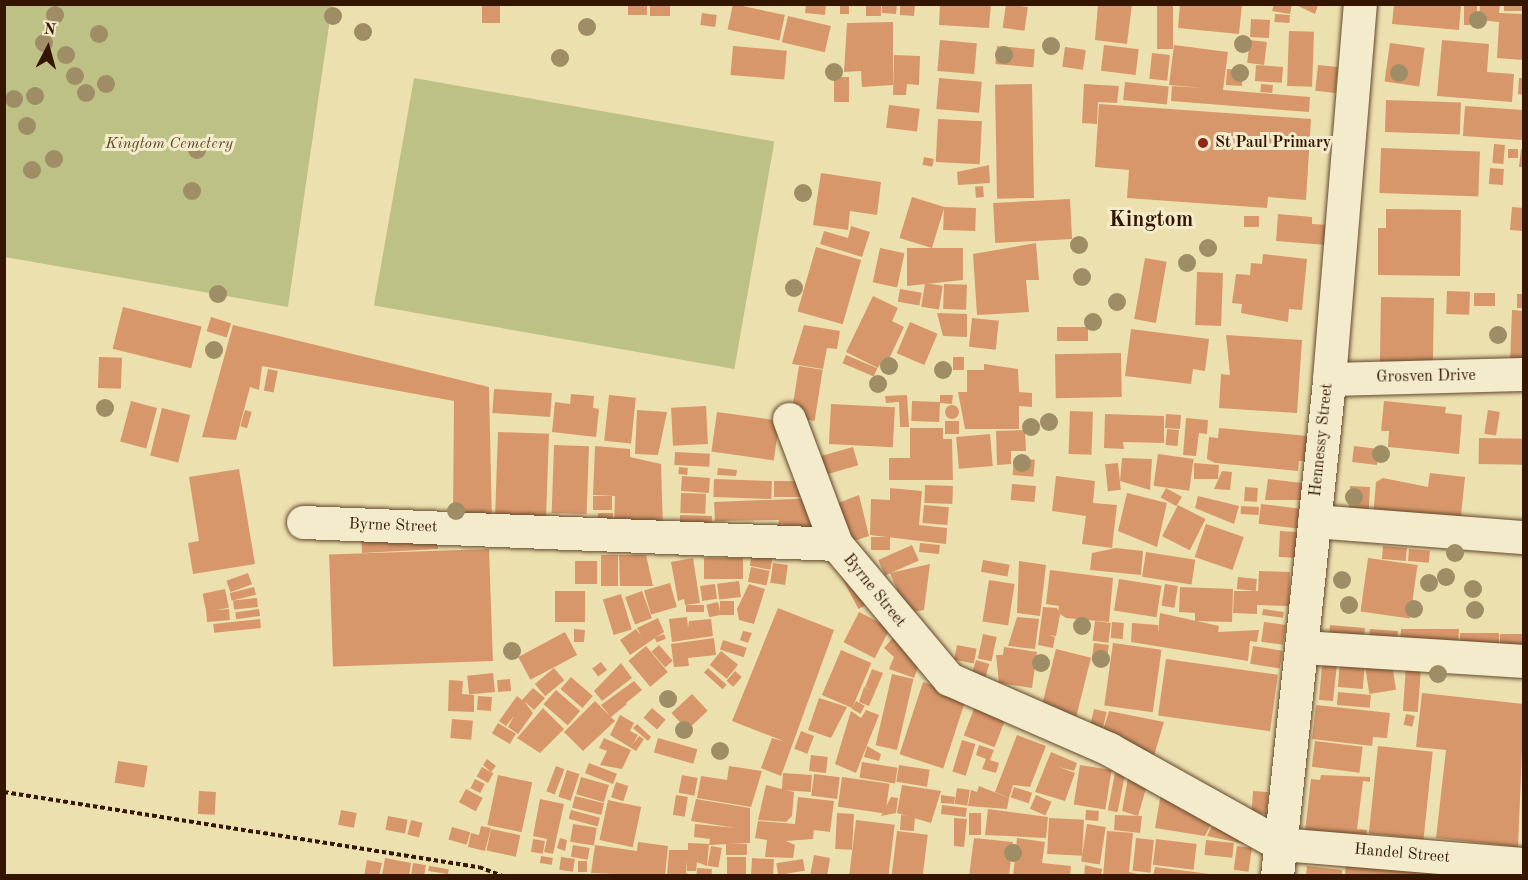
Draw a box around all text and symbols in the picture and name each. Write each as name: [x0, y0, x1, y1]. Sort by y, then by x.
north arrow: [18, 18, 78, 78]
text: N: [43, 22, 57, 39]
place label: St Paul Primary: [1215, 133, 1331, 153]
park label: Kingtom Cemetery: [105, 134, 233, 154]
marker: St Paul Primary: [1196, 136, 1210, 150]
district label: Kingtom: [1109, 208, 1193, 234]
street label: Grosven Drive: [1376, 367, 1476, 387]
street label: Hennessy Street: [1307, 382, 1337, 498]
street label: Byrne Street: [348, 515, 438, 537]
street label: Byrne Street: [839, 550, 909, 632]
street label: Handel Street: [1353, 840, 1451, 868]

